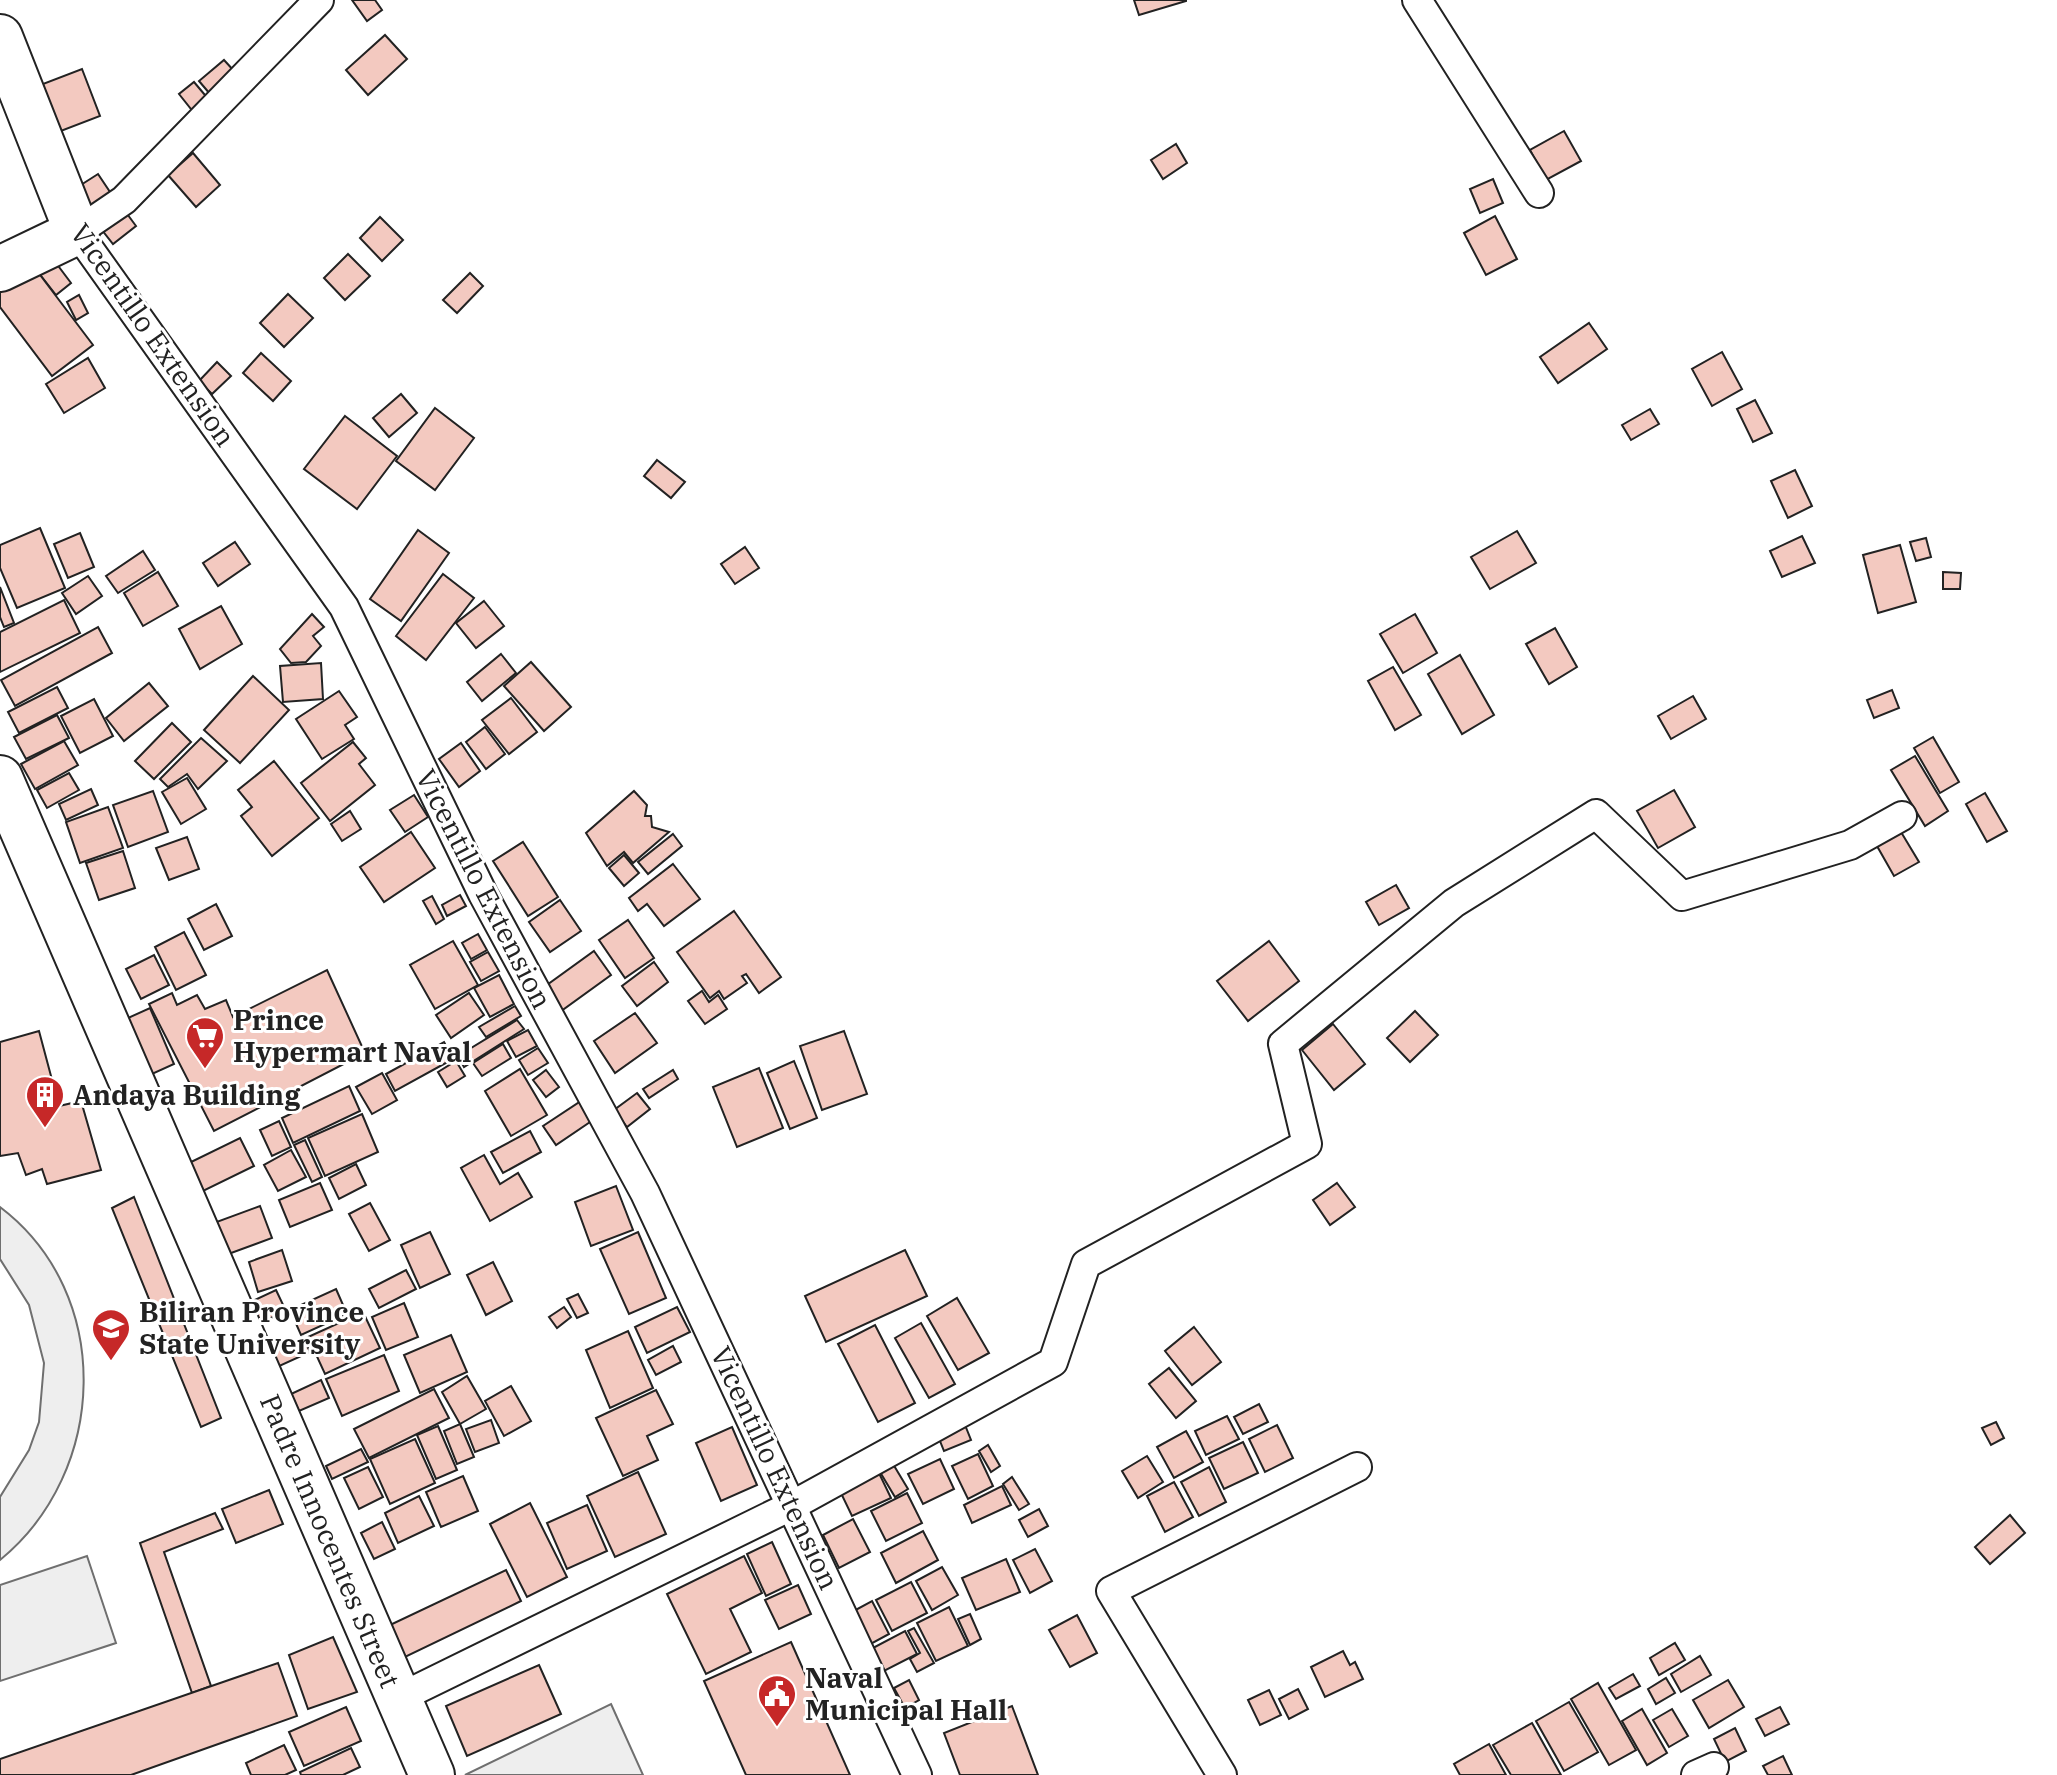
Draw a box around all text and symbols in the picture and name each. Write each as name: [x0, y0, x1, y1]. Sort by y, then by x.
street label: Vicentillo Extension: [62, 216, 244, 454]
street label: Vicentillo Extension: [408, 763, 561, 1015]
place label: Prince Hypermart Naval: [233, 1001, 471, 1070]
supermarket icon: Prince Hypermart Naval: [184, 1015, 226, 1070]
building icon: Andaya Building: [24, 1074, 66, 1129]
place label: Andaya Building: [73, 1076, 301, 1113]
place label: Biliran Province State University: [139, 1293, 364, 1362]
school or university icon: Biliran Province State University: [90, 1307, 132, 1362]
street label: Vicentillo Extension: [703, 1340, 848, 1595]
street label: Padre Innocentes Street: [252, 1388, 409, 1693]
place label: Naval Municipal Hall: [805, 1659, 1007, 1728]
public building icon: Naval Municipal Hall: [756, 1673, 798, 1728]

